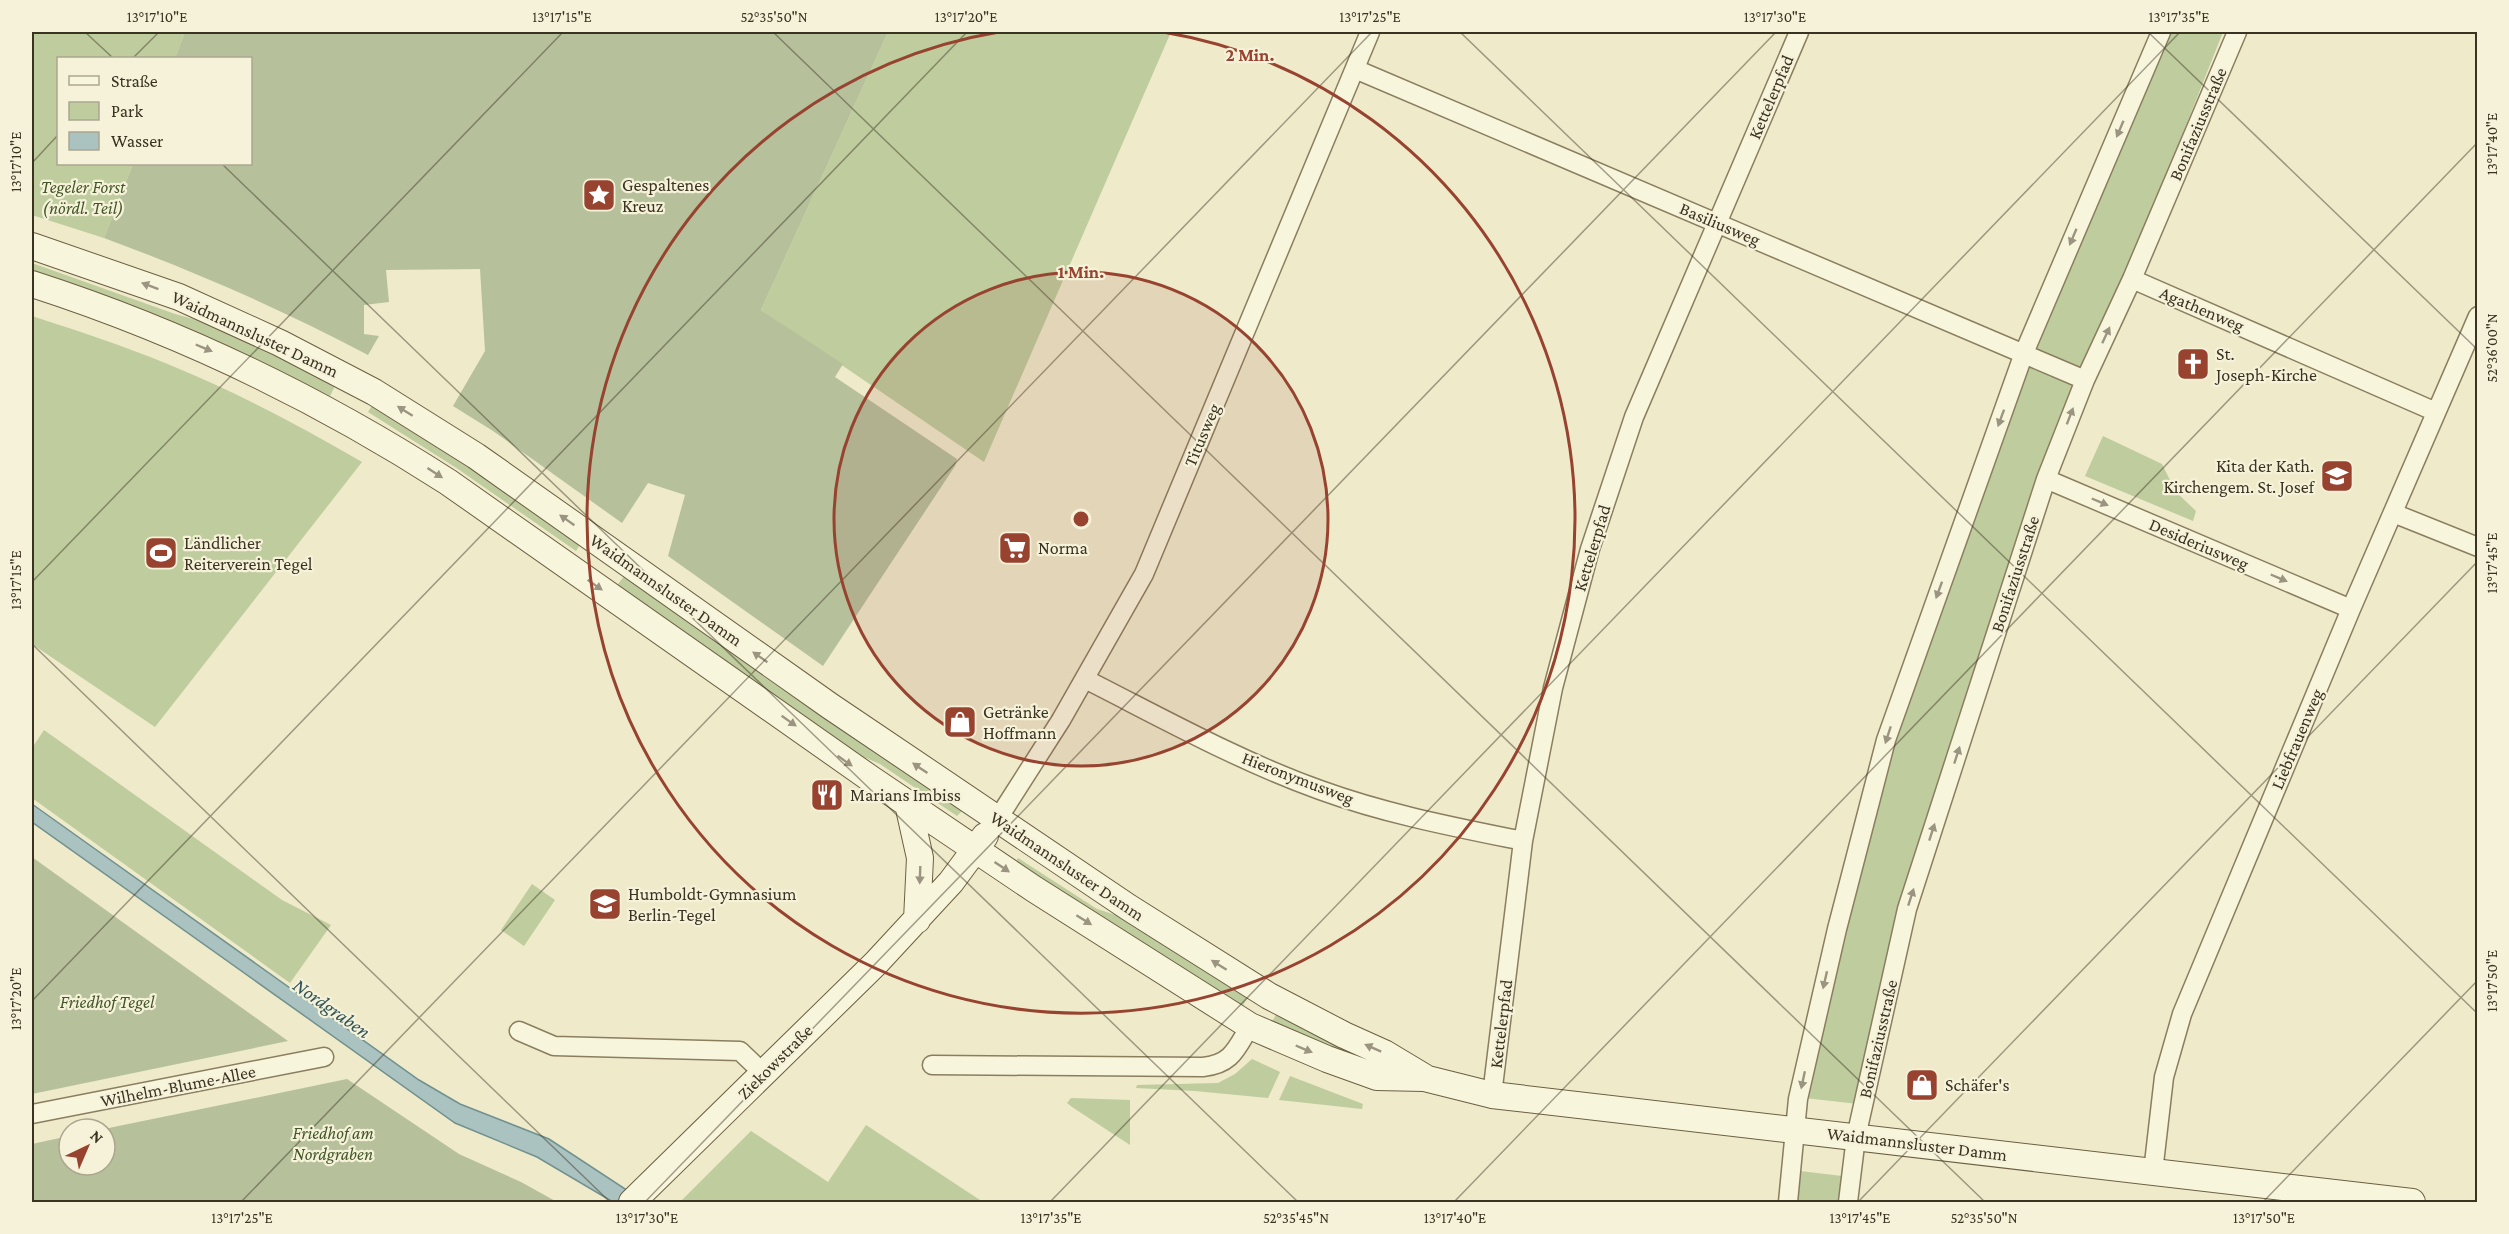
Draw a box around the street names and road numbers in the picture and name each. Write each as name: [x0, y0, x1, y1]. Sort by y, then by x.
street label: Kettelerpfad: [1744, 51, 1798, 142]
street label: Bonifaziusstraße: [2165, 64, 2231, 184]
street label: Basiliusweg: [1677, 198, 1764, 250]
street label: Agathenweg: [2157, 282, 2248, 336]
street label: Waidmannsluster Damm: [169, 287, 342, 382]
street label: Titusweg: [1180, 400, 1224, 470]
street label: Kettelerpfad: [1569, 502, 1615, 594]
street label: Bonifaziusstraße: [1987, 513, 2043, 635]
street label: Desideriusweg: [2146, 514, 2252, 574]
street label: Waidmannsluster Damm: [586, 530, 747, 651]
street label: Liebfrauenweg: [2267, 685, 2327, 792]
street label: Hieronymusweg: [1239, 748, 1357, 809]
street label: Waidmannsluster Damm: [986, 807, 1148, 925]
street label: Kettelerpfad: [1486, 978, 1516, 1070]
street label: Bonifaziusstraße: [1855, 978, 1901, 1100]
street label: Ziekowstraße: [733, 1020, 817, 1104]
street label: Wilhelm-Blume-Allee: [99, 1061, 257, 1111]
street label: Waidmannsluster Damm: [1826, 1123, 2009, 1165]

